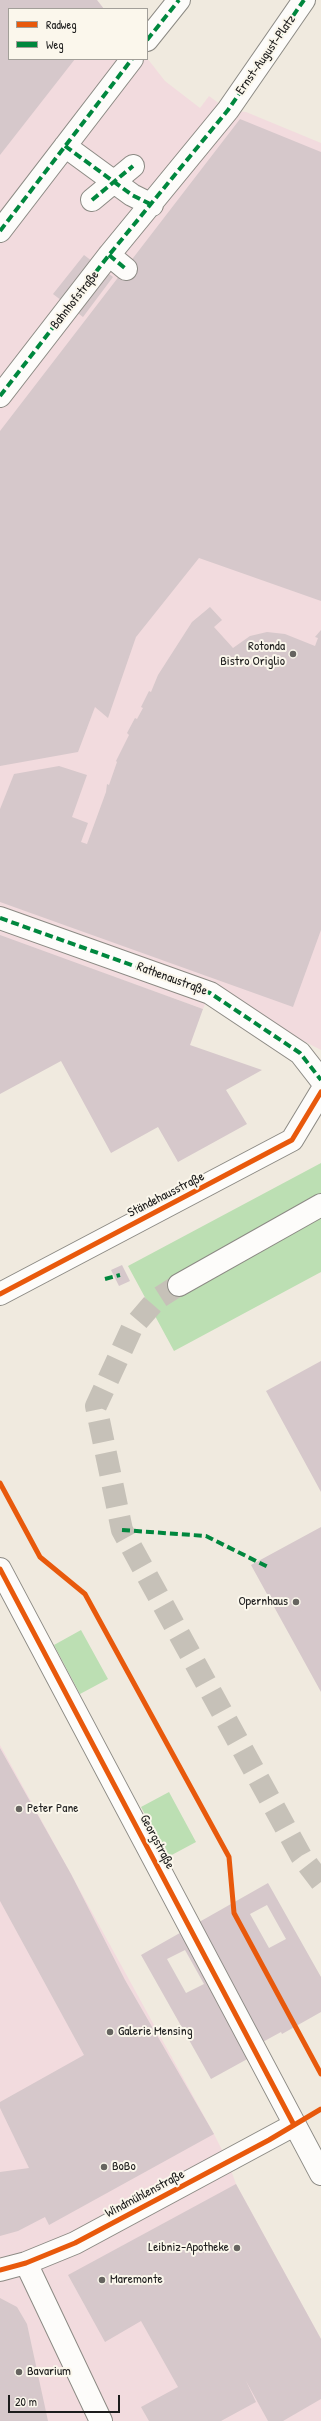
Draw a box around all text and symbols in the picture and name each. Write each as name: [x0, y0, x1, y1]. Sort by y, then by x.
legend: [8, 8, 148, 60]
street label: Ernst-August-Platz: [233, 12, 299, 98]
text: Radweg: [46, 16, 77, 33]
text: Weg: [46, 36, 64, 53]
street label: Bahnhofstraße: [47, 268, 103, 332]
place label: Rotonda Bistro Origlio: [220, 639, 285, 670]
marker: Rotonda Bistro Origlio: [288, 649, 298, 659]
street label: Rathenaustraße: [135, 959, 209, 999]
street label: Ständehausstraße: [125, 1169, 207, 1221]
place label: Opernhaus: [238, 1594, 288, 1610]
marker: Opernhaus: [291, 1597, 301, 1607]
place label: Peter Pane: [27, 1801, 78, 1817]
marker: Peter Pane: [14, 1804, 24, 1814]
street label: Georgstraße: [136, 1812, 178, 1872]
place label: Galerie Mensing: [118, 2024, 192, 2040]
marker: Galerie Mensing: [105, 2027, 115, 2037]
place label: BoBo: [112, 2159, 136, 2175]
marker: BoBo: [99, 2162, 109, 2172]
street label: Windmühlenstraße: [103, 2167, 187, 2221]
place label: Leibniz-Apotheke: [148, 2240, 229, 2256]
marker: Leibniz-Apotheke: [232, 2243, 242, 2253]
place label: Maremonte: [110, 2272, 163, 2288]
marker: Maremonte: [97, 2275, 107, 2285]
place label: Bavarium: [27, 2364, 71, 2380]
marker: Bavarium: [14, 2367, 24, 2377]
scale bar: [10, 2387, 122, 2413]
text: 20 m: [15, 2393, 37, 2410]

